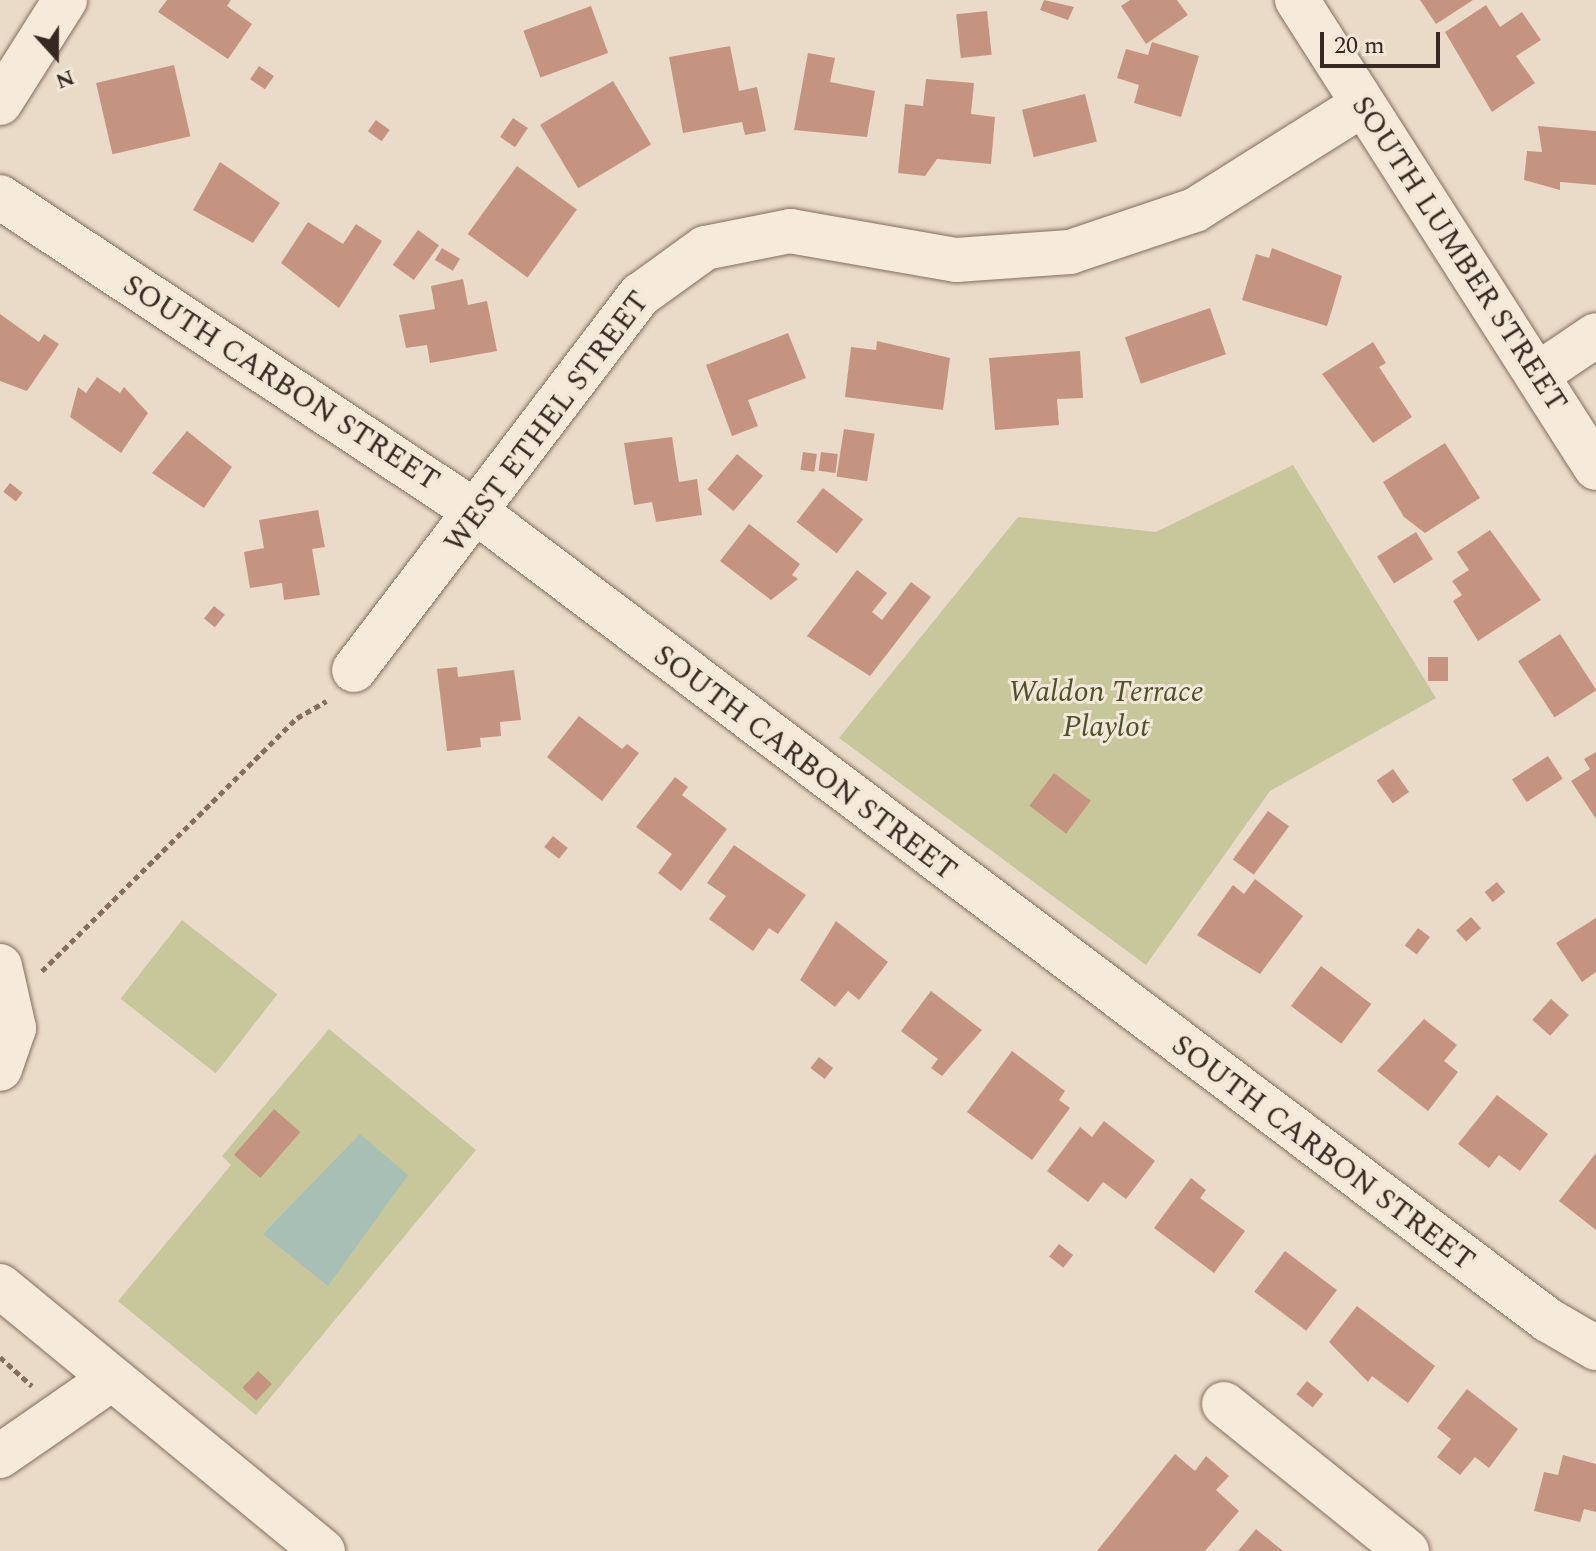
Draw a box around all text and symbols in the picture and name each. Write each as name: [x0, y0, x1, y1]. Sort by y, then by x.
north arrow: [16, 16, 96, 96]
scale bar: [1324, 16, 1444, 66]
text: 20 m: [1334, 28, 1385, 64]
text: N: [50, 60, 79, 97]
street label: SOUTH LUMBER STREET: [1343, 89, 1575, 419]
street label: SOUTH CARBON STREET: [116, 267, 446, 499]
street label: WEST ETHEL STREET: [437, 284, 657, 560]
street label: SOUTH CARBON STREET: [646, 637, 964, 889]
park label: Waldon Terrace Playlot: [1008, 674, 1204, 744]
street label: SOUTH CARBON STREET: [1164, 1027, 1482, 1279]

